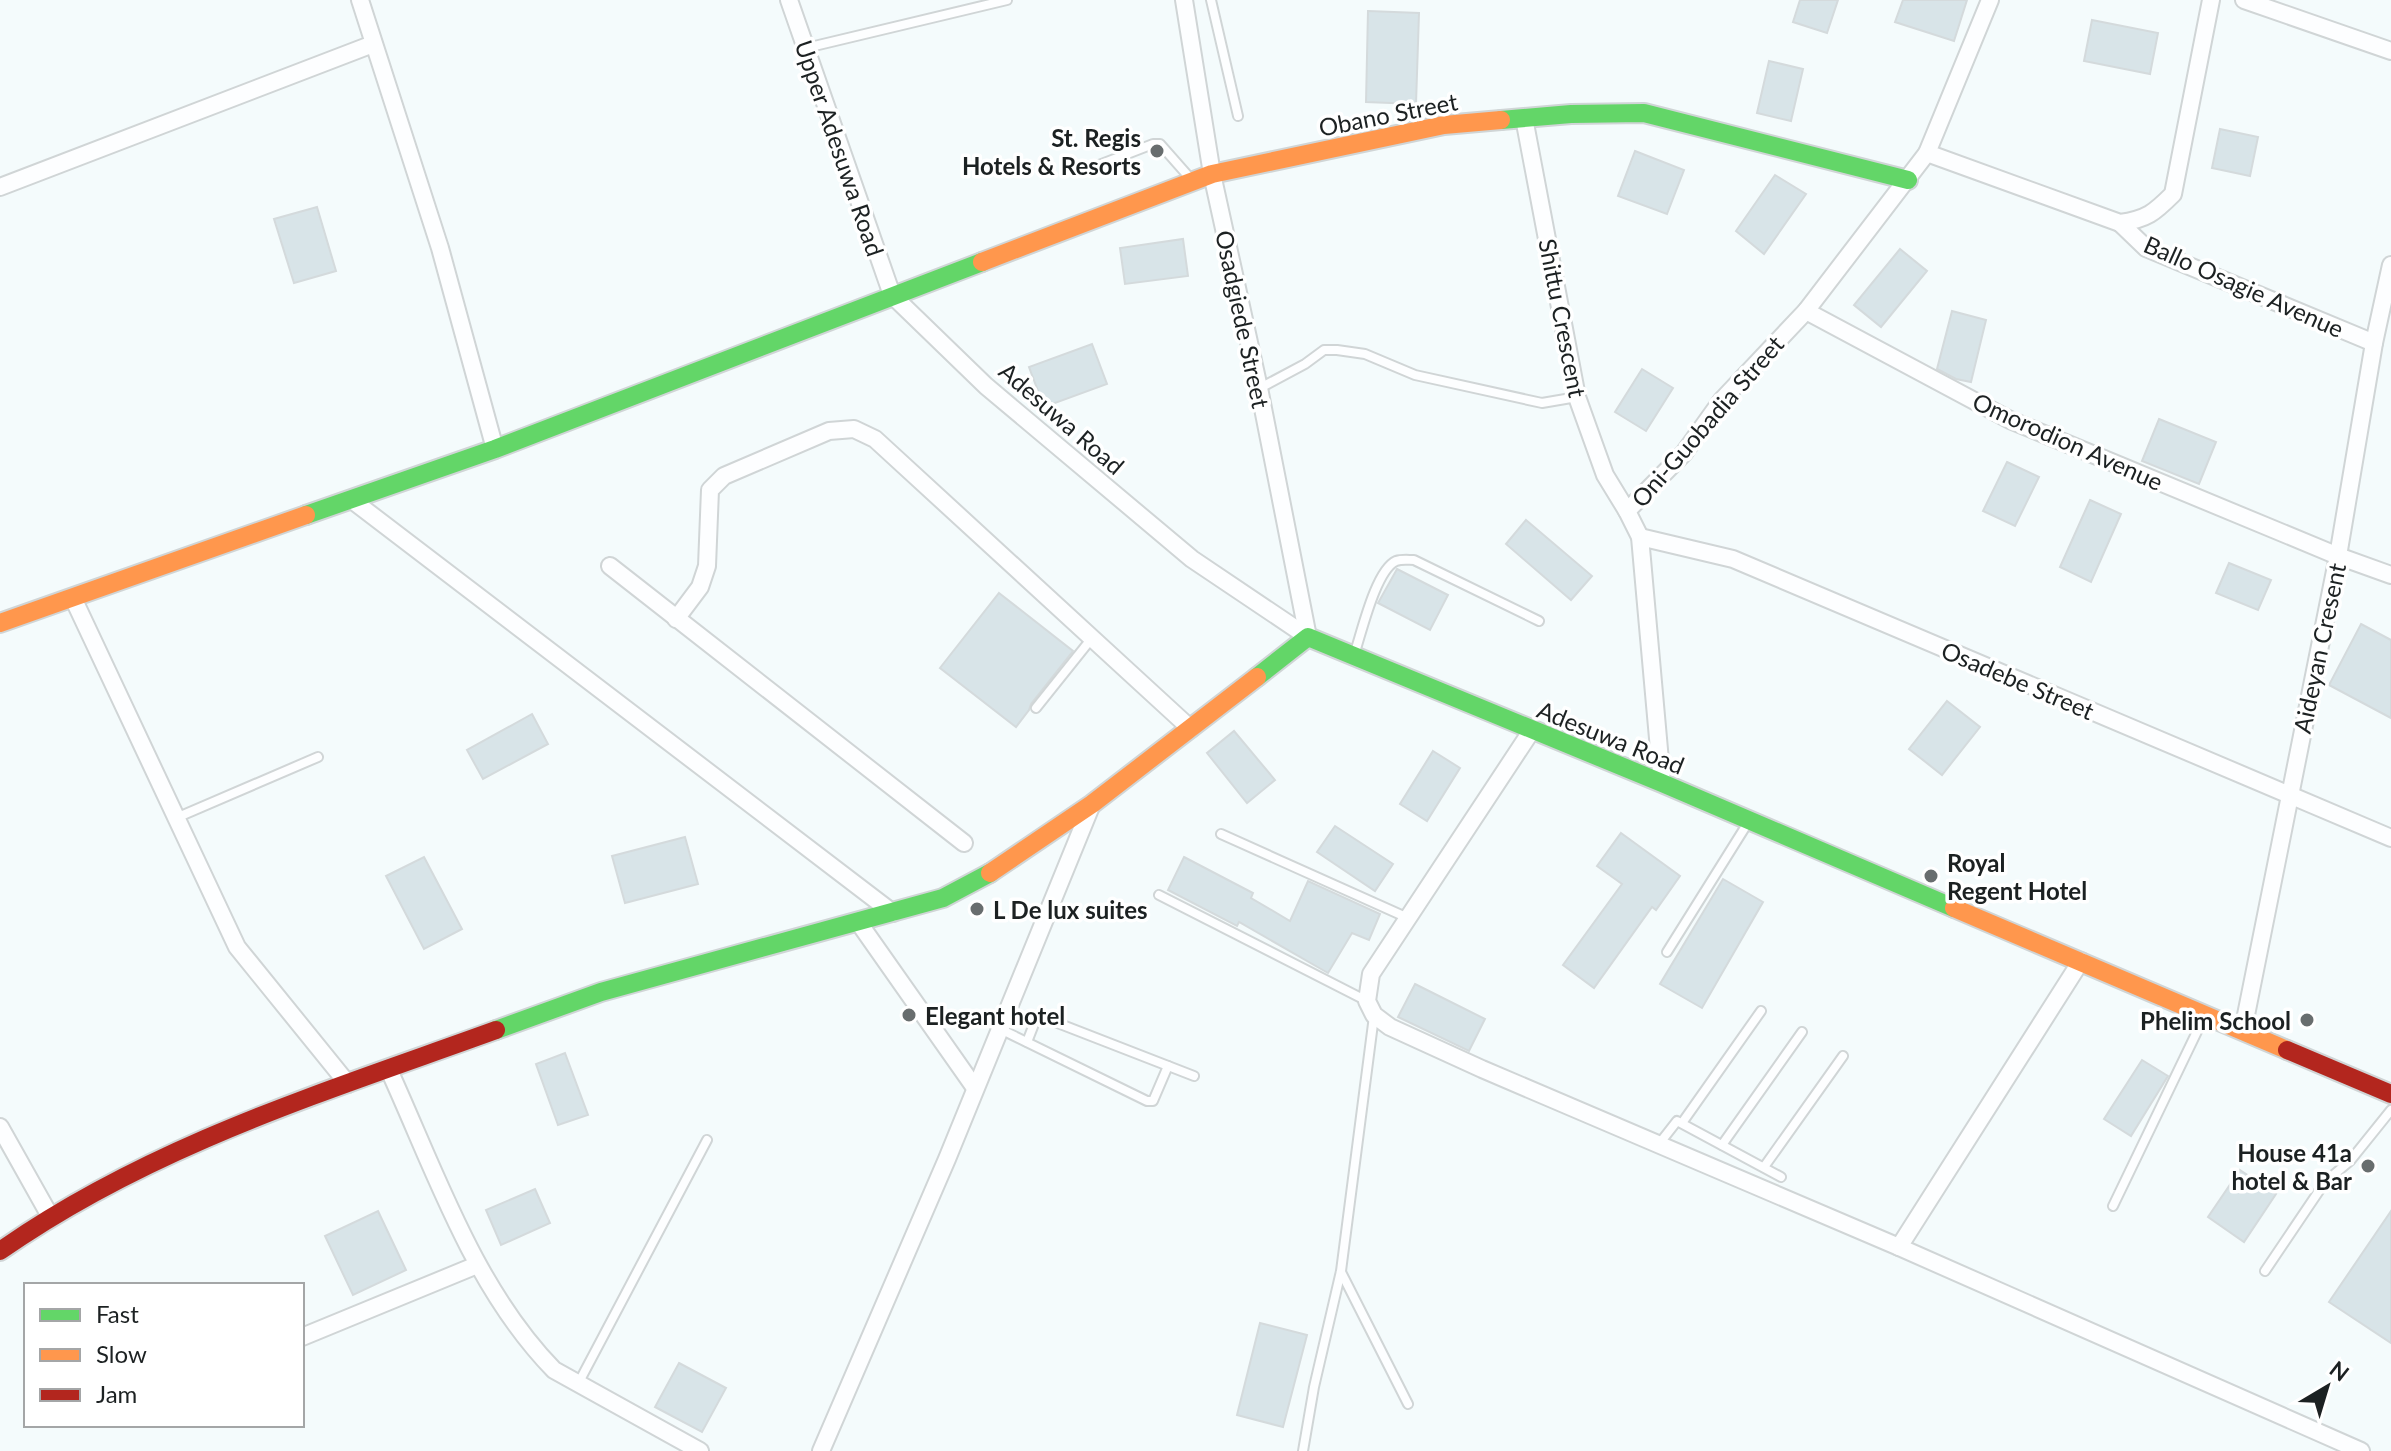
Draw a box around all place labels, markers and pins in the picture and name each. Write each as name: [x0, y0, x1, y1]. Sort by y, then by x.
place label: St. Regis Hotels & Resorts: [962, 123, 1141, 180]
marker: St. Regis Hotels & Resorts: [1148, 142, 1166, 160]
place label: Royal Regent Hotel: [1947, 848, 2087, 905]
marker: Royal Regent Hotel: [1922, 867, 1940, 885]
place label: L De lux suites: [993, 895, 1148, 924]
marker: L De lux suites: [968, 900, 986, 918]
place label: Elegant hotel: [925, 1001, 1065, 1030]
marker: Elegant hotel: [900, 1006, 918, 1024]
place label: Phelim School: [2140, 1006, 2291, 1035]
marker: Phelim School: [2298, 1011, 2316, 1029]
place label: House 41a hotel & Bar: [2232, 1138, 2352, 1195]
marker: House 41a hotel & Bar: [2359, 1157, 2377, 1175]

